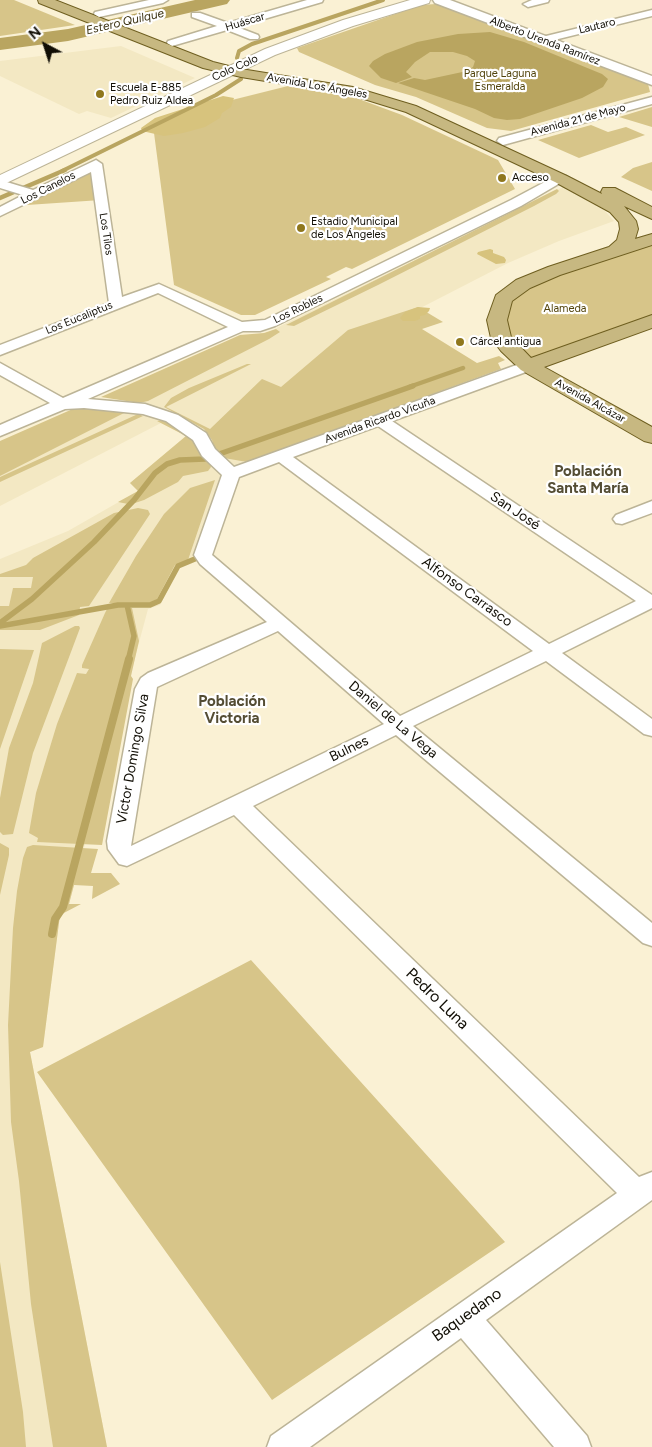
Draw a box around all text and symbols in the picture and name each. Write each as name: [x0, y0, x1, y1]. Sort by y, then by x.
water label: Estero Quilque: [84, 6, 166, 38]
street label: Huáscar: [224, 10, 266, 34]
street label: Alberto Urenda Ramírez: [488, 14, 602, 68]
street label: Lautaro: [577, 15, 617, 37]
north arrow: [20, 20, 70, 70]
text: N: [25, 23, 45, 43]
street label: Colo Colo: [210, 52, 260, 84]
park label: Parque Laguna Esmeralda: [464, 67, 536, 93]
street label: Avenida Los Ángeles: [266, 71, 368, 101]
place label: Escuela E-885 Pedro Ruiz Aldea: [110, 81, 193, 107]
marker: Escuela E-885 Pedro Ruiz Aldea: [94, 88, 106, 100]
street label: Avenida 21 de Mayo: [529, 101, 627, 139]
street label: Los Canelos: [18, 169, 78, 207]
place label: Acceso: [512, 171, 549, 185]
marker: Acceso: [496, 172, 508, 184]
street label: Los Tilos: [96, 212, 116, 256]
place label: Estadio Municipal de Los Ángeles: [311, 215, 398, 241]
marker: Estadio Municipal de Los Ángeles: [295, 222, 307, 234]
street label: Los Robles: [271, 291, 325, 327]
street label: Los Eucaliptus: [44, 299, 114, 337]
park label: Alameda: [544, 302, 586, 316]
place label: Cárcel antigua: [470, 335, 541, 349]
marker: Cárcel antigua: [454, 336, 466, 348]
street label: Avenida Alcázar: [552, 376, 628, 426]
street label: Avenida Ricardo Vicuña: [323, 394, 437, 446]
district label: Población Santa María: [547, 463, 629, 498]
street label: San José: [487, 488, 543, 534]
street label: Alfonso Carrasco: [418, 554, 516, 630]
street label: Daniel de La Vega: [345, 678, 441, 762]
street label: Víctor Domingo Silva: [113, 693, 153, 825]
district label: Población Victoria: [198, 693, 266, 728]
street label: Bulnes: [327, 732, 371, 766]
street label: Pedro Luna: [401, 964, 473, 1034]
street label: Baquedano: [428, 1284, 506, 1346]

